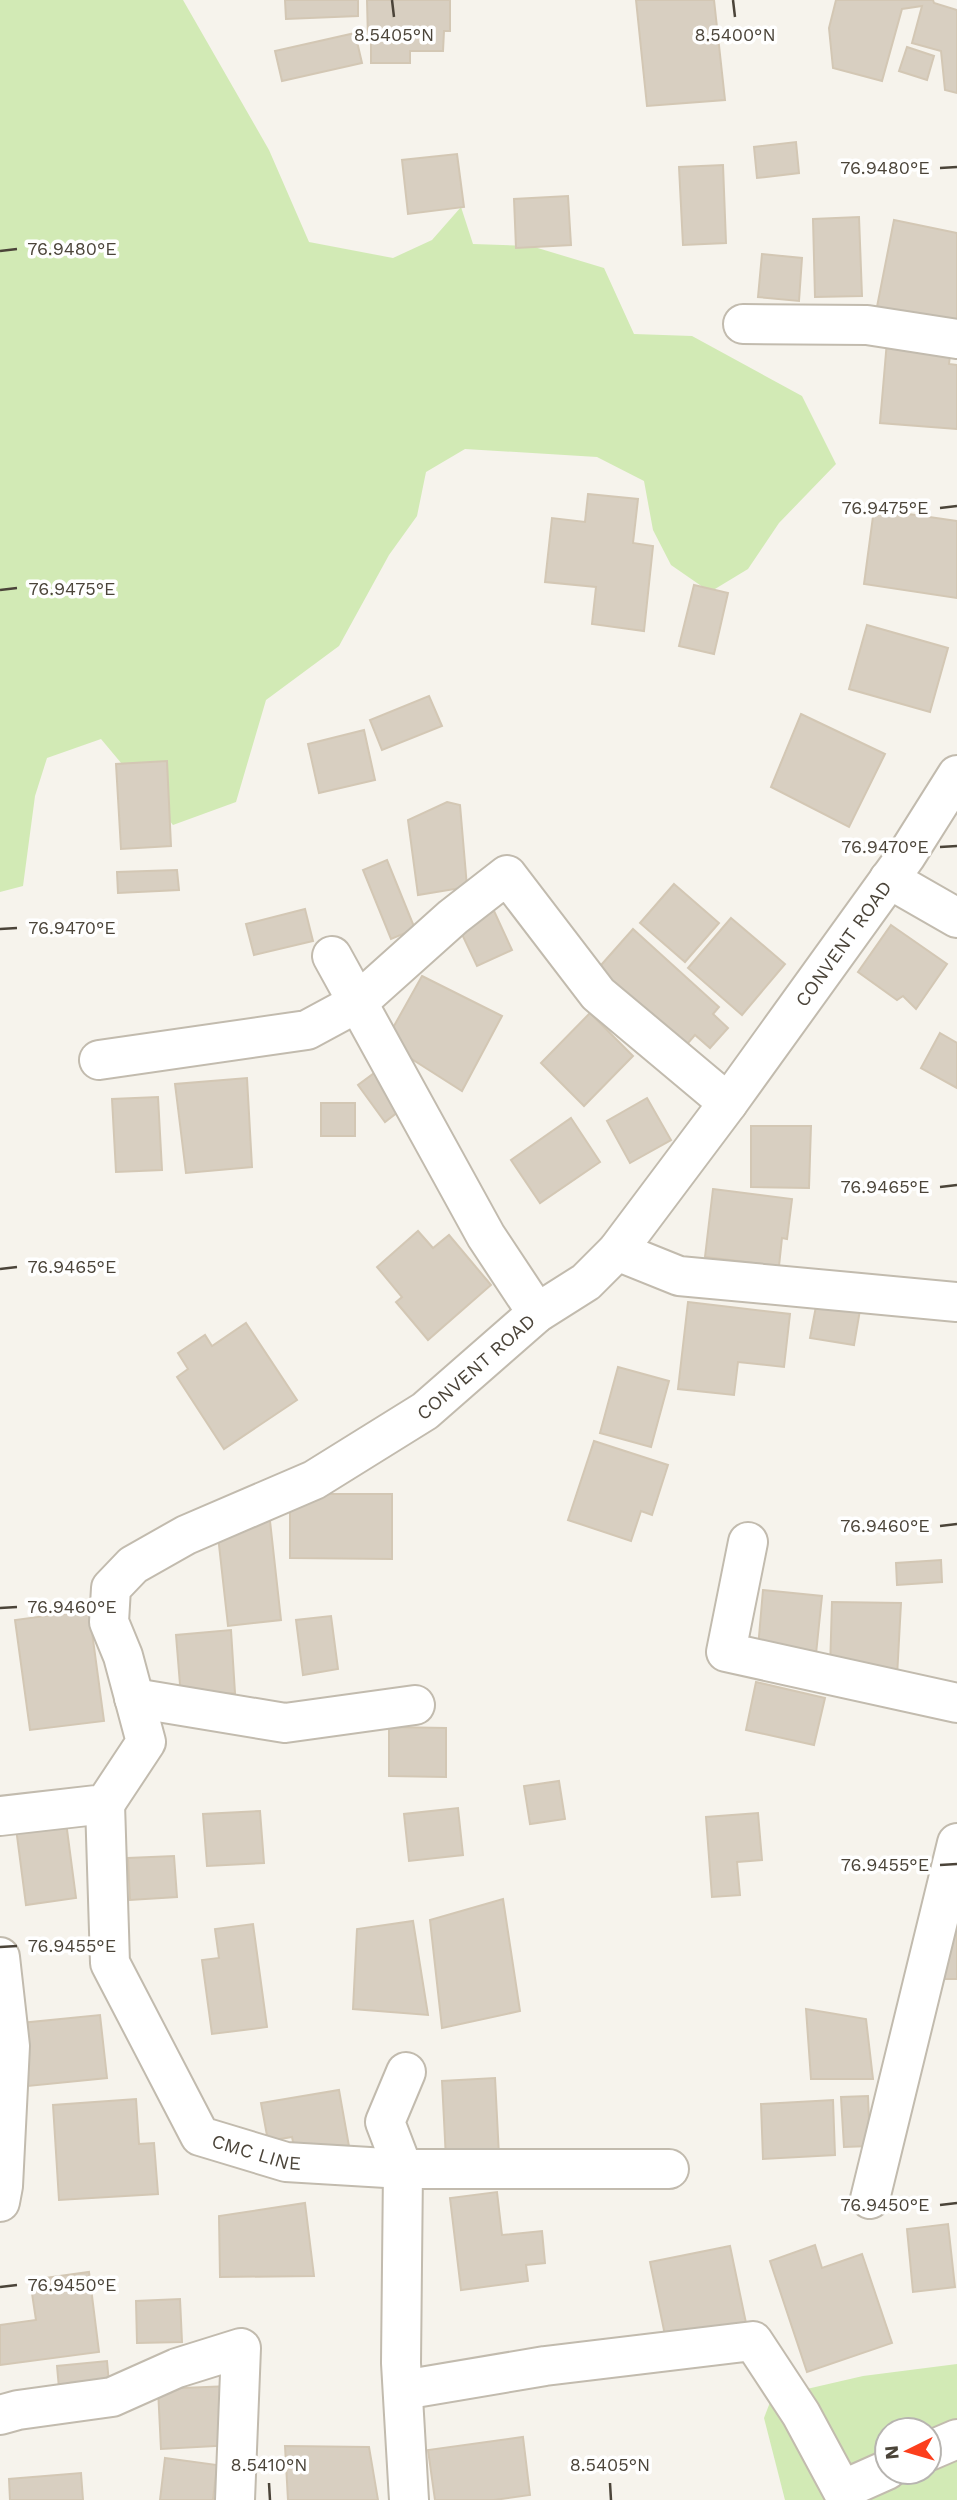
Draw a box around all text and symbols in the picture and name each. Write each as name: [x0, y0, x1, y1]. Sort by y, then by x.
text: 8.5405°N: [354, 24, 434, 45]
text: 8.5400°N: [694, 24, 776, 45]
text: 76.9480°E: [840, 157, 930, 178]
text: 76.9480°E: [27, 238, 117, 259]
text: 76.9475°E: [841, 497, 929, 518]
text: 76.9475°E: [28, 578, 116, 599]
text: 76.9470°E: [841, 836, 929, 857]
street label: CONVENT ROAD: [790, 876, 896, 1011]
text: 76.9470°E: [28, 917, 116, 938]
text: 76.9465°E: [841, 1176, 929, 1197]
text: 76.9465°E: [28, 1256, 116, 1277]
street label: CONVENT ROAD: [413, 1309, 540, 1425]
text: 76.9460°E: [840, 1515, 930, 1536]
text: 76.9460°E: [27, 1596, 117, 1617]
text: 76.9455°E: [841, 1854, 929, 1875]
text: 76.9455°E: [28, 1935, 116, 1956]
street label: CMC LINE: [209, 2129, 302, 2174]
text: 76.9450°E: [840, 2194, 930, 2215]
text: 76.9450°E: [27, 2274, 117, 2295]
north arrow: [873, 2416, 943, 2486]
text: N: [879, 2444, 904, 2460]
text: 8.5410°N: [231, 2454, 307, 2475]
text: 8.5405°N: [570, 2454, 650, 2475]

